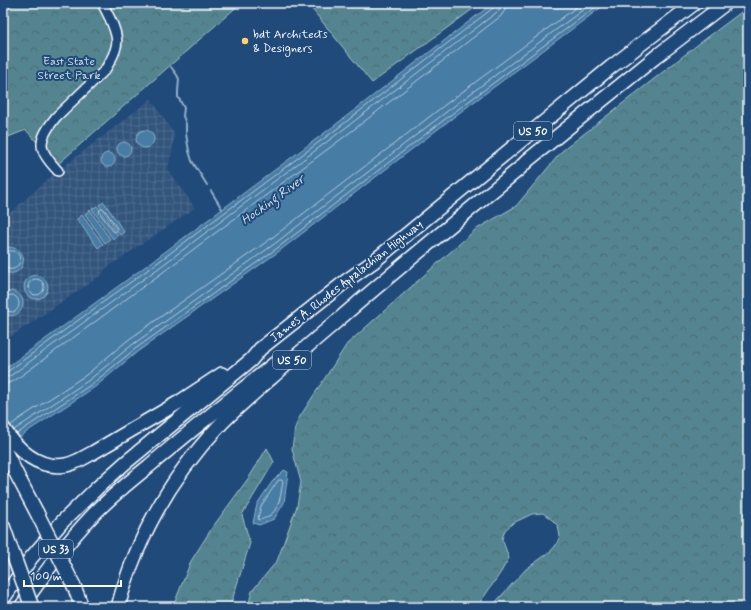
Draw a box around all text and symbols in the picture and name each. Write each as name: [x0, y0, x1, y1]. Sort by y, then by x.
place label: bdt Architects & Designers: [253, 27, 328, 57]
marker: bdt Architects & Designers: [240, 36, 250, 46]
park label: East State Street Park: [37, 54, 101, 84]
road number: US 50: [514, 122, 552, 140]
water label: Hocking River: [238, 170, 311, 231]
street label: James A. Rhodes Appalachian Highway: [267, 217, 426, 347]
road number: US 50: [273, 351, 311, 369]
road number: US 33: [39, 540, 73, 558]
scale bar: [24, 562, 121, 588]
text: 100 m: [30, 569, 62, 585]

